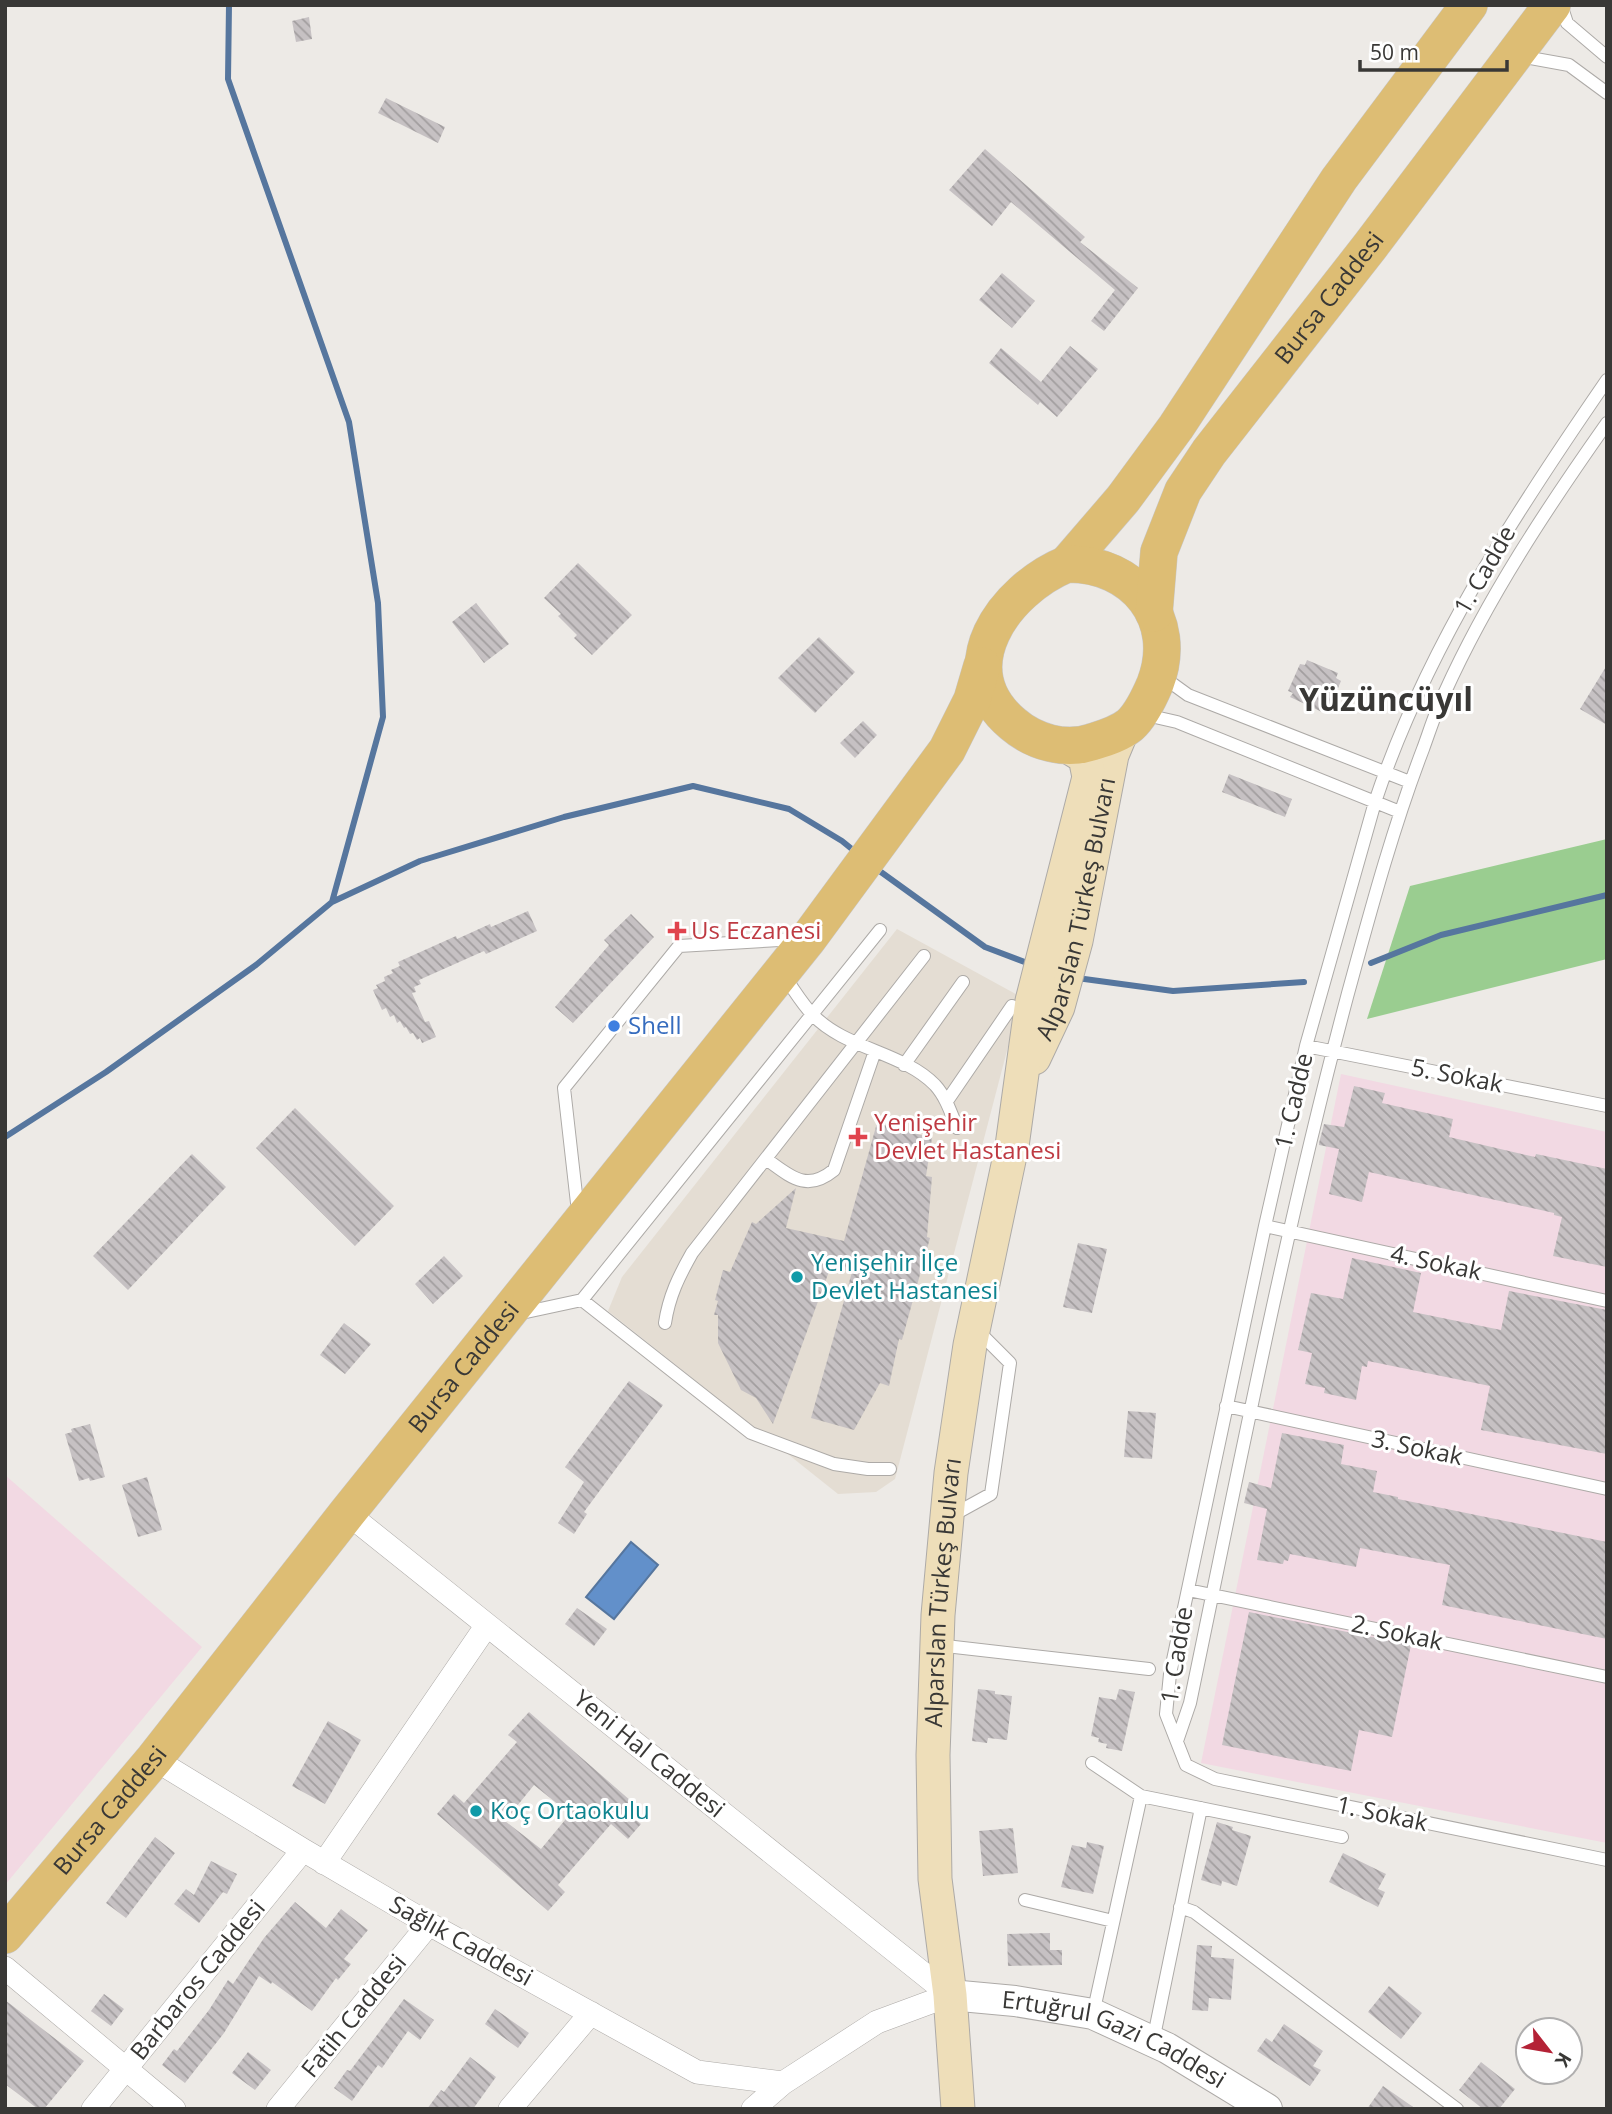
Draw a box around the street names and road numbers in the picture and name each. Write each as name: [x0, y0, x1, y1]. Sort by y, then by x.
street label: Bursa Caddesi: [1266, 224, 1390, 370]
street label: 1. Cadde: [1445, 519, 1522, 620]
street label: Alparslan Türkeş Bulvarı: [1027, 774, 1122, 1045]
street label: 1. Cadde: [1265, 1049, 1320, 1152]
street label: 5. Sokak: [1409, 1050, 1506, 1100]
street label: 4. Sokak: [1388, 1236, 1485, 1287]
street label: Bursa Caddesi: [400, 1294, 526, 1439]
street label: 3. Sokak: [1369, 1421, 1466, 1472]
street label: Alparslan Türkeş Bulvarı: [916, 1456, 968, 1728]
street label: 1. Cadde: [1152, 1604, 1199, 1706]
street label: 2. Sokak: [1349, 1606, 1446, 1657]
street label: Yeni Hal Caddesi: [567, 1681, 733, 1824]
street label: Bursa Caddesi: [45, 1738, 173, 1881]
street label: 1. Sokak: [1334, 1787, 1431, 1838]
street label: Sağlık Caddesi: [384, 1887, 539, 1993]
street label: Barbaros Caddesi: [122, 1892, 272, 2066]
street label: Fatih Caddesi: [293, 1946, 413, 2084]
street label: Ertuğrul Gazi Caddesi: [1001, 1982, 1233, 2095]

